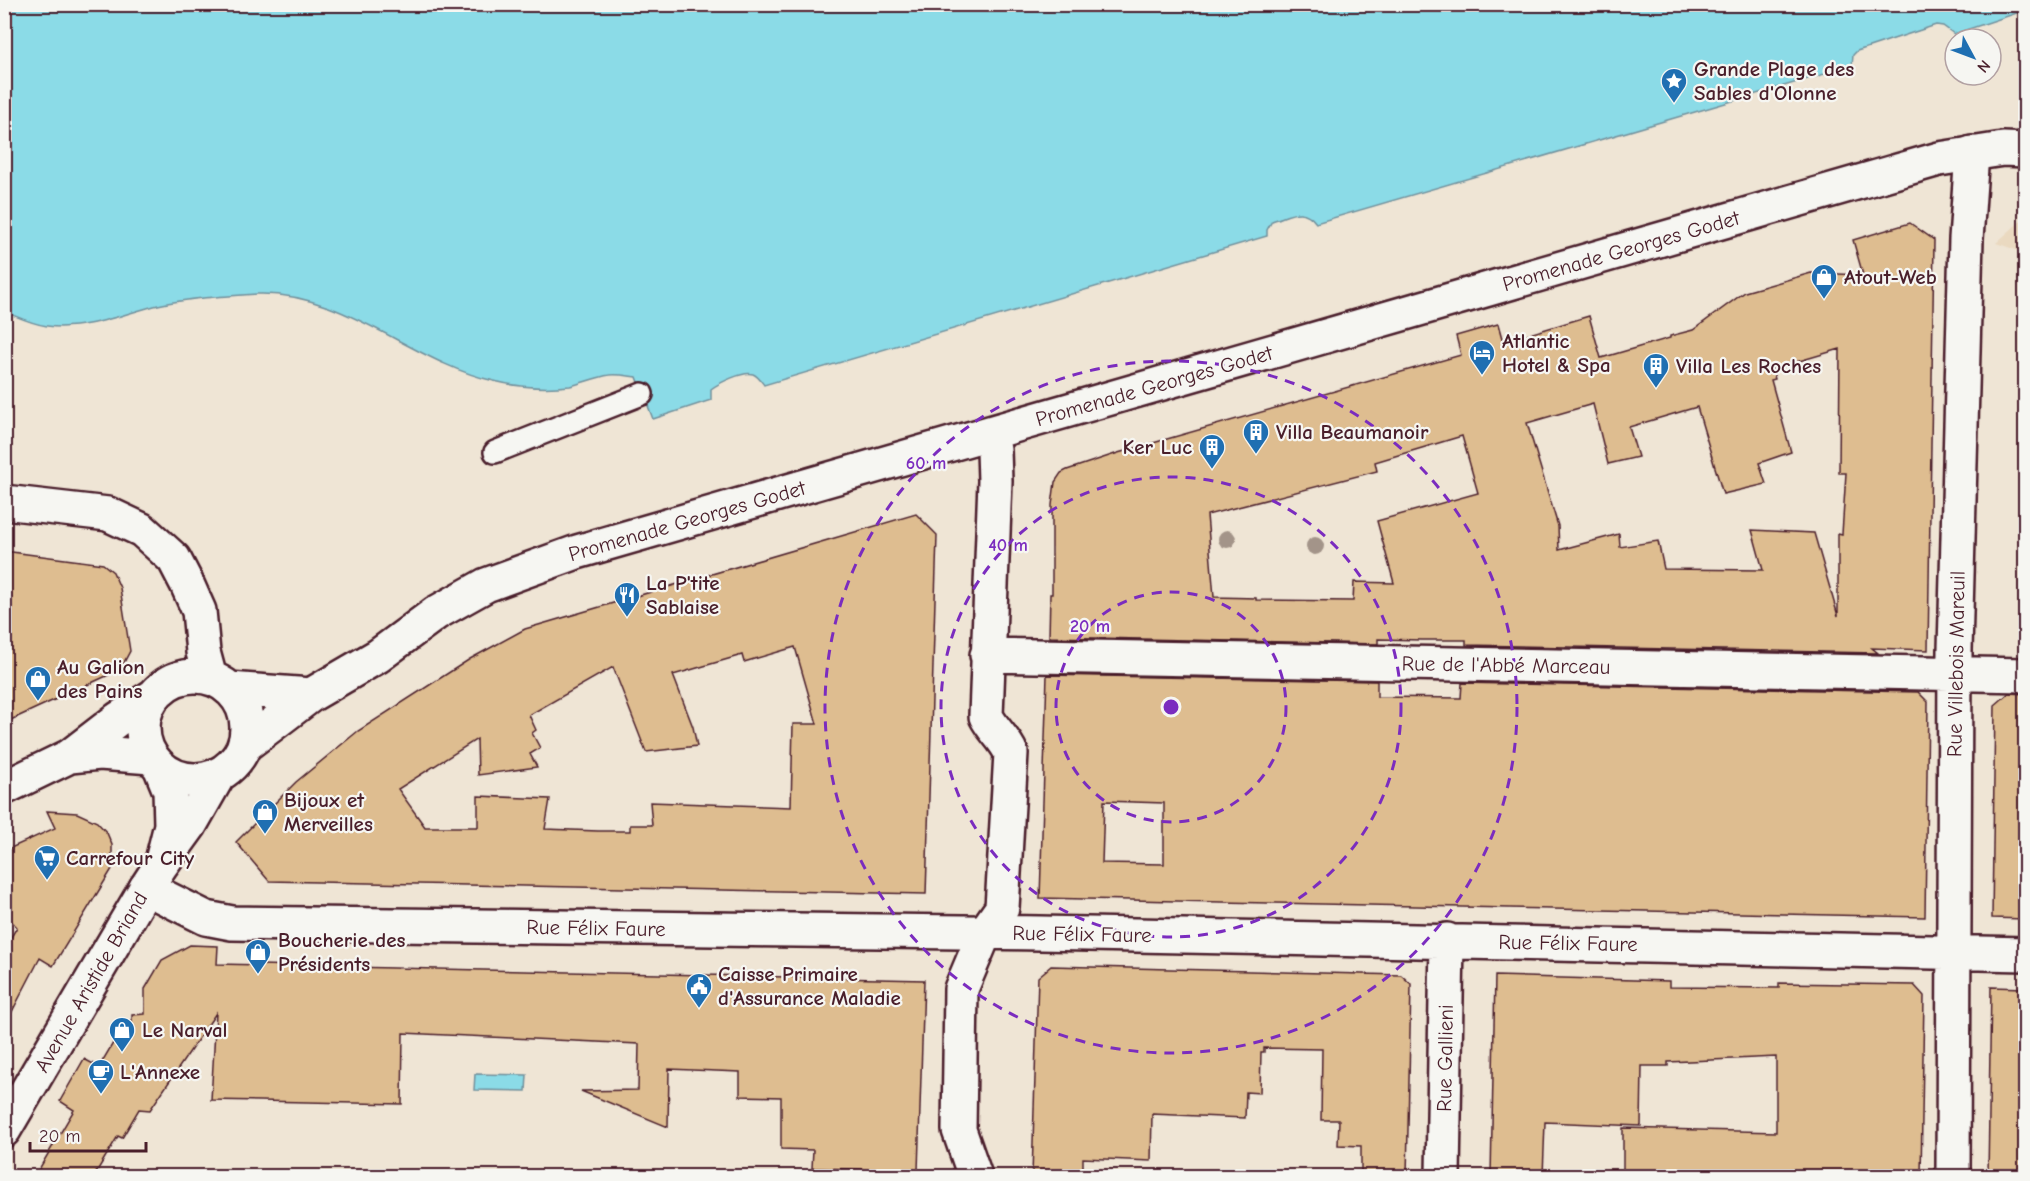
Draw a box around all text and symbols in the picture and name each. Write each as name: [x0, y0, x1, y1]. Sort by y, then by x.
north arrow: [1943, 27, 2003, 87]
text: N: [1973, 56, 1994, 76]
place label: Grande Plage des Sables d'Olonne: [1694, 57, 1854, 105]
place icon: Grande Plage des Sables d'Olonne: [1659, 66, 1689, 104]
street label: Promenade Georges Godet: [1500, 205, 1743, 296]
shop icon: Atout-Web: [1809, 262, 1839, 300]
place label: Atout-Web: [1844, 265, 1937, 289]
place label: Atlantic Hotel & Spa: [1502, 329, 1611, 377]
hotel icon: Atlantic Hotel & Spa: [1467, 338, 1497, 376]
street label: Promenade Georges Godet: [1033, 340, 1276, 431]
building icon: Villa Les Roches: [1641, 351, 1671, 389]
place label: Villa Les Roches: [1676, 354, 1821, 378]
building icon: Villa Beaumanoir: [1241, 417, 1271, 455]
place label: Villa Beaumanoir: [1276, 420, 1429, 444]
building icon: Ker Luc: [1197, 432, 1227, 470]
place label: Ker Luc: [1122, 435, 1192, 459]
text: 60 m: [906, 453, 946, 474]
street label: Promenade Georges Godet: [566, 475, 809, 566]
text: 40 m: [988, 535, 1028, 556]
place label: La P'tite Sablaise: [646, 571, 720, 619]
street label: Rue Villebois Mareuil: [1942, 571, 1970, 757]
restaurant icon: La P'tite Sablaise: [612, 580, 642, 618]
text: 20 m: [1070, 616, 1110, 637]
street label: Rue de l'Abbé Marceau: [1401, 651, 1611, 679]
place label: Au Galion des Pains: [57, 655, 145, 703]
shop icon: Au Galion des Pains: [23, 664, 53, 702]
centre of rings: [1161, 697, 1181, 717]
place label: Bijoux et Merveilles: [284, 788, 373, 836]
shop icon: Bijoux et Merveilles: [250, 797, 280, 835]
supermarket icon: Carrefour City: [32, 843, 62, 881]
place label: Carrefour City: [66, 846, 195, 870]
street label: Avenue Aristide Briand: [30, 888, 152, 1076]
street label: Rue Félix Faure: [526, 915, 666, 941]
street label: Rue Félix Faure: [1012, 921, 1152, 947]
place label: Boucherie des Présidents: [278, 928, 405, 976]
street label: Rue Félix Faure: [1498, 930, 1638, 956]
shop icon: Boucherie des Présidents: [243, 937, 273, 975]
place label: Caisse Primaire d'Assurance Maladie: [718, 962, 901, 1010]
public building icon: Caisse Primaire d'Assurance Maladie: [684, 971, 714, 1009]
street label: Rue Gallieni: [1432, 1004, 1458, 1112]
shop icon: Le Narval: [107, 1015, 137, 1053]
place label: Le Narval: [142, 1018, 228, 1042]
cafe icon: L'Annexe: [86, 1057, 116, 1095]
place label: L'Annexe: [120, 1060, 200, 1084]
scale bar: [30, 1115, 146, 1153]
text: 20 m: [39, 1126, 80, 1147]

